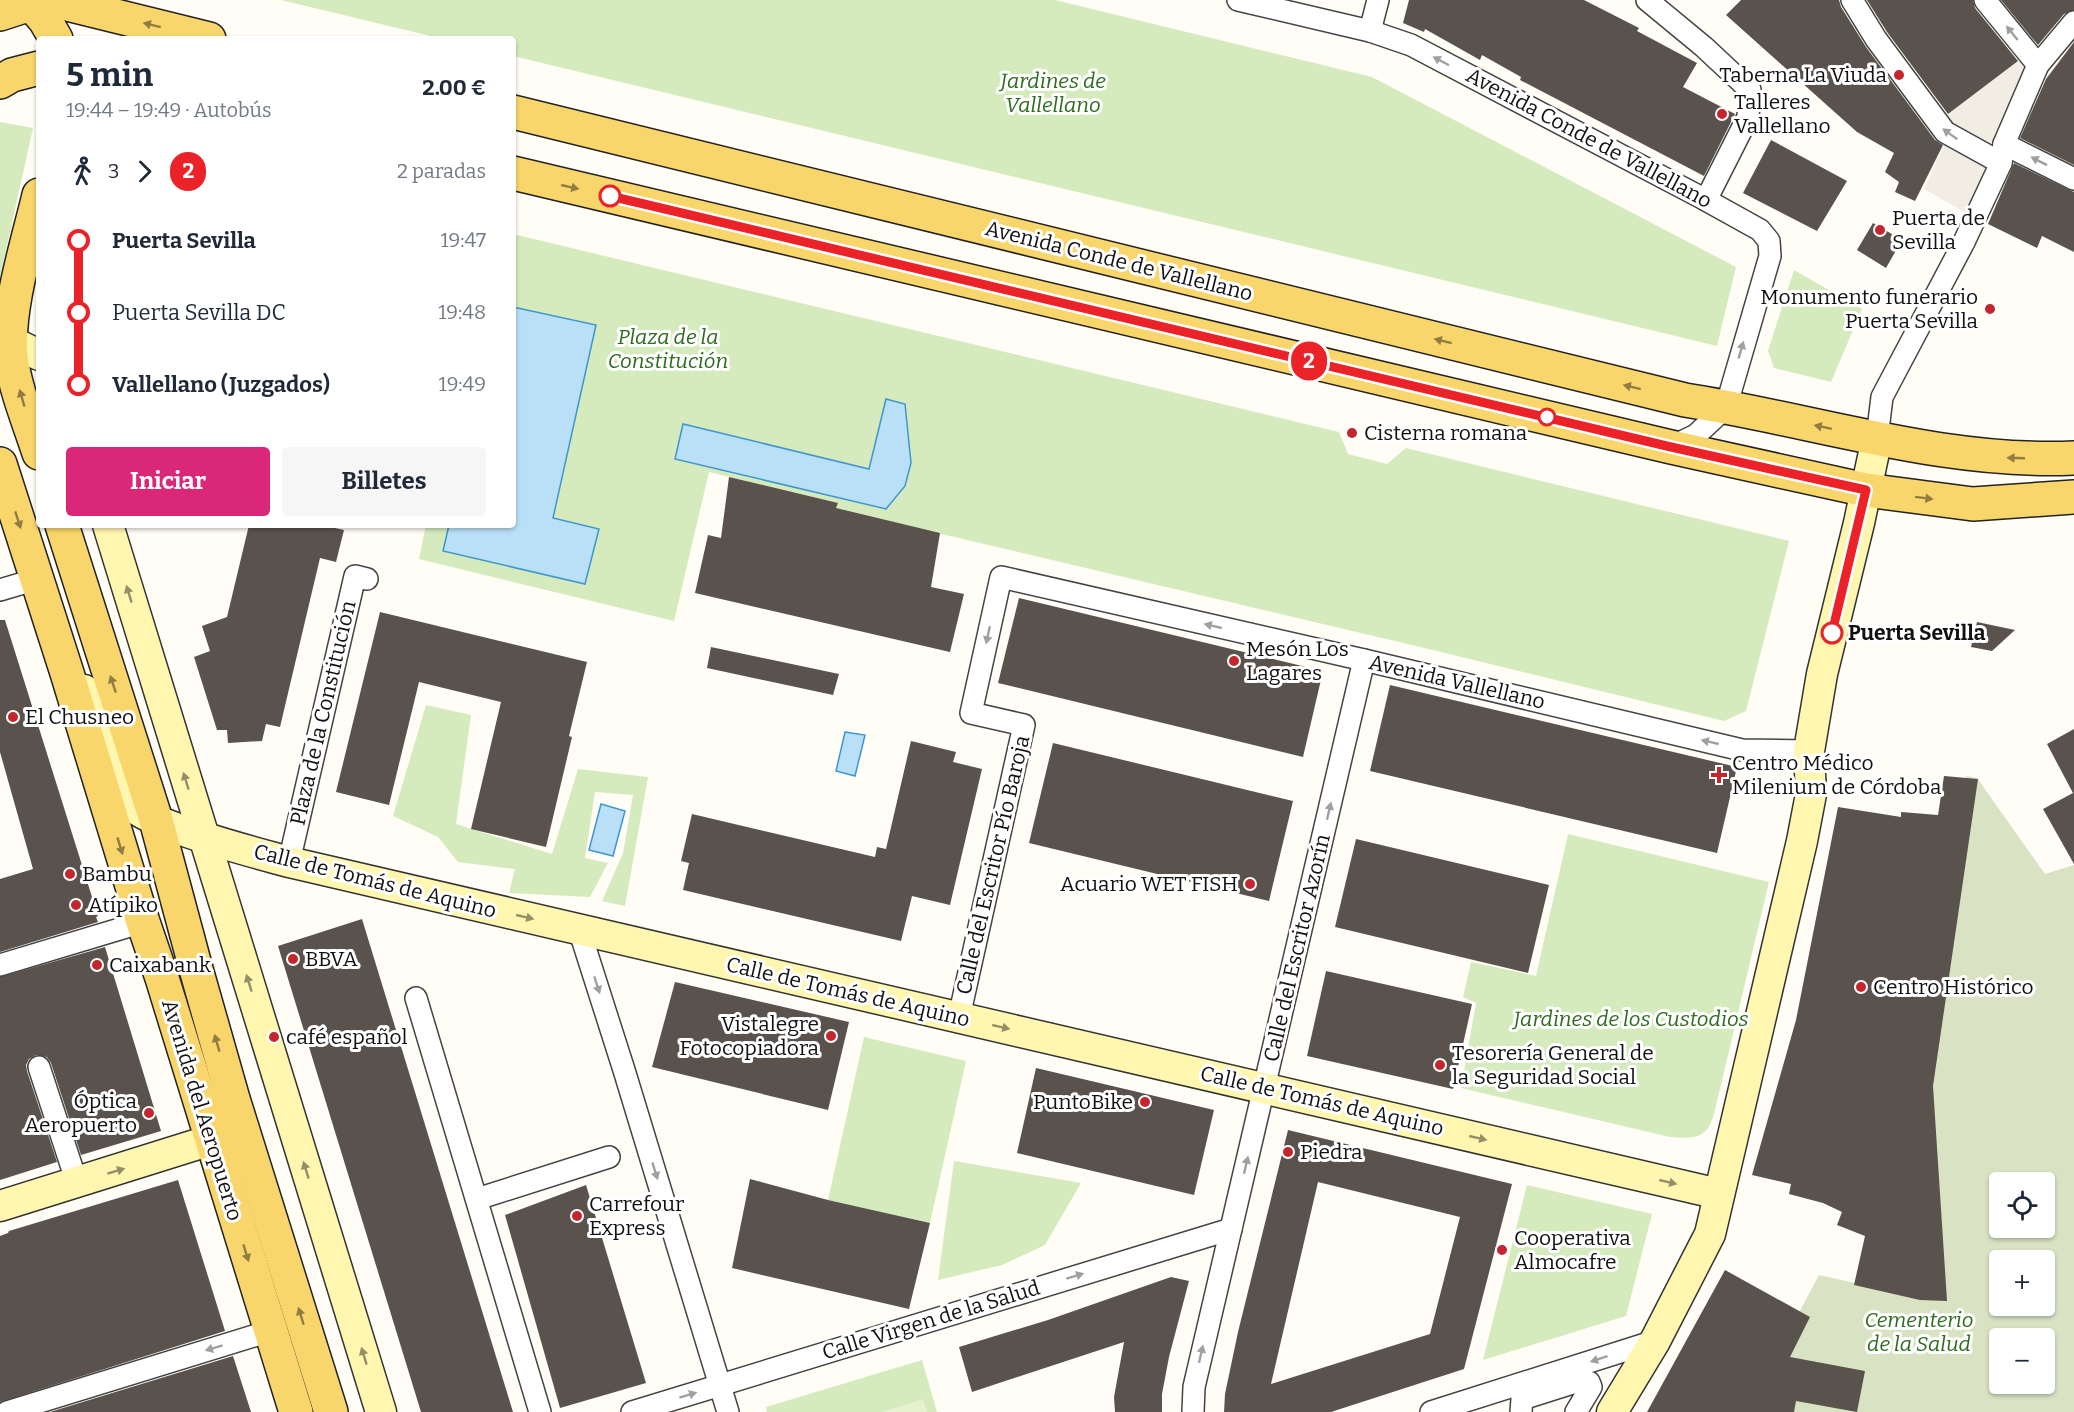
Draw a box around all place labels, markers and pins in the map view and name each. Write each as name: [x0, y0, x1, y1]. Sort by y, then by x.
place label: Taberna La Viuda: [1719, 62, 1888, 88]
marker: Taberna La Viuda: [1892, 68, 1906, 82]
place label: Talleres Vallellano: [1734, 89, 1831, 139]
marker: Talleres Vallellano: [1715, 107, 1729, 121]
unlabelled marker: [599, 185, 621, 207]
place label: Puerta de Sevilla: [1892, 205, 1985, 255]
marker: Puerta de Sevilla: [1873, 223, 1887, 237]
place label: Monumento funerario Puerta Sevilla: [1760, 284, 1979, 334]
marker: Monumento funerario Puerta Sevilla: [1983, 302, 1997, 316]
unlabelled marker: [1538, 408, 1556, 426]
place label: Cisterna romana: [1364, 420, 1528, 446]
marker: Cisterna romana: [1345, 426, 1359, 440]
place label: Puerta Sevilla: [1848, 620, 1986, 646]
marker: Puerta Sevilla: [1821, 622, 1843, 644]
place label: Mesón Los Lagares: [1246, 636, 1349, 686]
marker: Mesón Los Lagares: [1227, 654, 1241, 668]
place label: El Chusneo: [25, 704, 134, 730]
marker: El Chusneo: [6, 710, 20, 724]
place label: Centro Médico Milenium de Córdoba: [1732, 750, 1942, 800]
marker: Centro Médico Milenium de Córdoba: [1710, 766, 1728, 784]
place label: Bambu: [82, 861, 152, 887]
marker: Bambu: [63, 867, 77, 881]
place label: Acuario WET FISH: [1060, 871, 1238, 897]
marker: Acuario WET FISH: [1243, 877, 1257, 891]
place label: Atípiko: [88, 892, 158, 918]
marker: Atípiko: [69, 898, 83, 912]
place label: BBVA: [305, 946, 358, 972]
place label: Caixabank: [109, 952, 211, 978]
marker: BBVA: [286, 952, 300, 966]
marker: Caixabank: [90, 958, 104, 972]
place label: Centro Histórico: [1873, 974, 2034, 1000]
marker: Centro Histórico: [1854, 980, 1868, 994]
place label: Vistalegre Fotocopiadora: [680, 1011, 819, 1061]
place label: café español: [286, 1024, 408, 1050]
marker: Vistalegre Fotocopiadora: [824, 1029, 838, 1043]
marker: café español: [267, 1030, 281, 1044]
place label: Tesorería General de la Seguridad Social: [1452, 1040, 1654, 1090]
marker: Tesorería General de la Seguridad Social: [1433, 1058, 1447, 1072]
place label: Óptica Aeropuerto: [24, 1088, 138, 1138]
place label: PuntoBike: [1033, 1089, 1133, 1115]
marker: PuntoBike: [1138, 1095, 1152, 1109]
marker: Óptica Aeropuerto: [142, 1106, 156, 1120]
place label: Piedra: [1300, 1139, 1363, 1165]
marker: Piedra: [1281, 1145, 1295, 1159]
place label: Carrefour Express: [589, 1191, 684, 1241]
marker: Carrefour Express: [570, 1209, 584, 1223]
place label: Cooperativa Almocafre: [1514, 1225, 1631, 1275]
marker: Cooperativa Almocafre: [1495, 1243, 1509, 1257]

